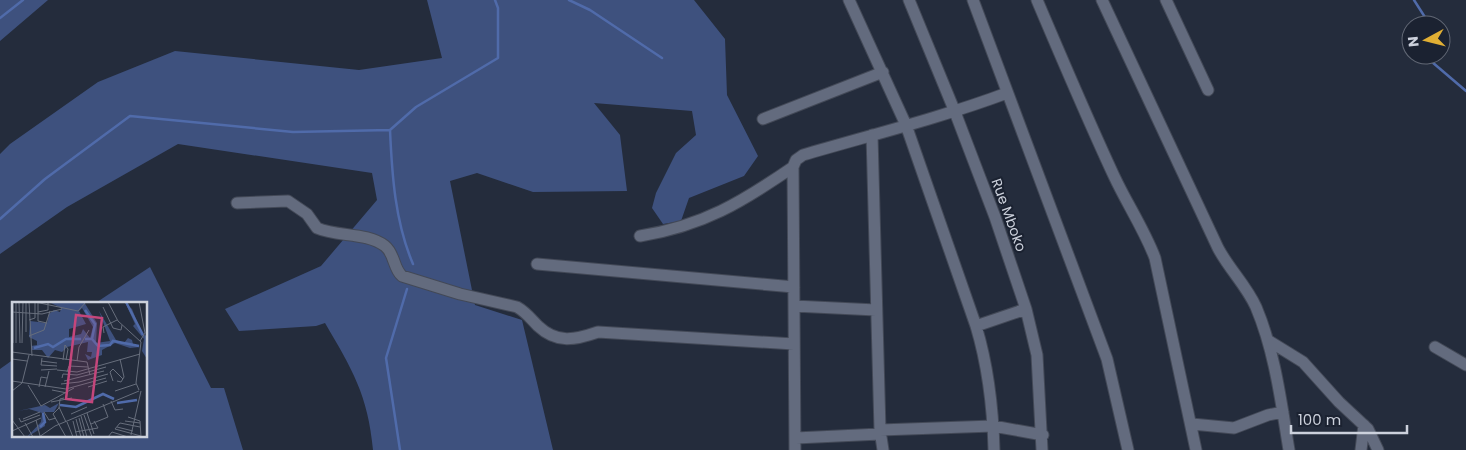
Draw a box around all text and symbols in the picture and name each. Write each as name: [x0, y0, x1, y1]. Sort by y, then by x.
north arrow: [1401, 15, 1451, 65]
text: N: [1403, 35, 1424, 48]
street label: Rue Mboko: [987, 176, 1031, 254]
inset map: [12, 302, 148, 438]
scale bar: [1291, 402, 1407, 434]
text: 100 m: [1298, 409, 1341, 430]

